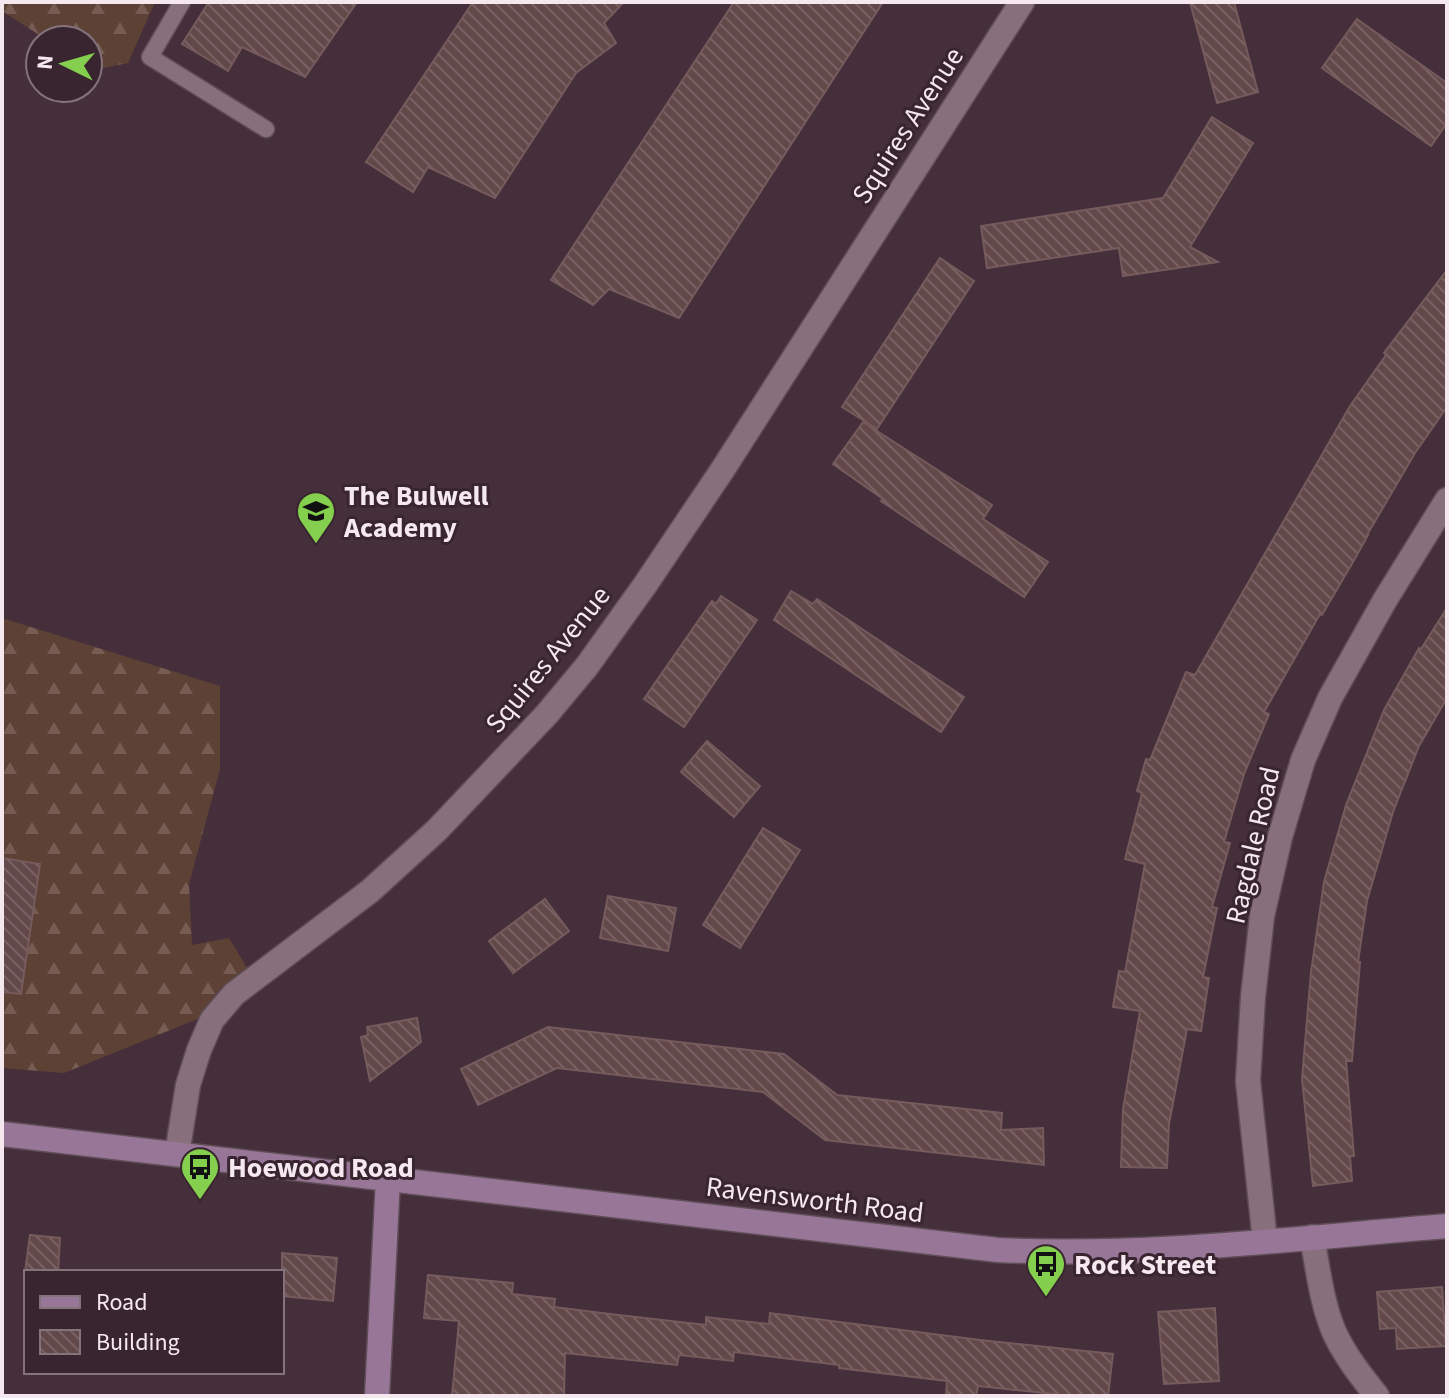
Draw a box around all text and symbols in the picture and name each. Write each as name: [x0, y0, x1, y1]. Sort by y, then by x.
north arrow: [24, 24, 104, 104]
street label: Squires Avenue: [842, 39, 974, 212]
text: N: [28, 54, 62, 71]
place label: The Bulwell Academy: [343, 476, 489, 548]
school or university icon: The Bulwell Academy: [295, 490, 337, 545]
street label: Squires Avenue: [476, 577, 620, 742]
street label: Ragdale Road: [1215, 763, 1290, 928]
bus stop icon: Hoewood Road: [179, 1146, 221, 1201]
place label: Hoewood Road: [228, 1148, 414, 1188]
street label: Ravensworth Road: [704, 1167, 926, 1233]
bus stop icon: Rock Street: [1025, 1243, 1067, 1298]
place label: Rock Street: [1074, 1245, 1217, 1285]
legend: [24, 1270, 284, 1374]
text: Road: [96, 1285, 148, 1320]
text: Building: [96, 1325, 180, 1360]

